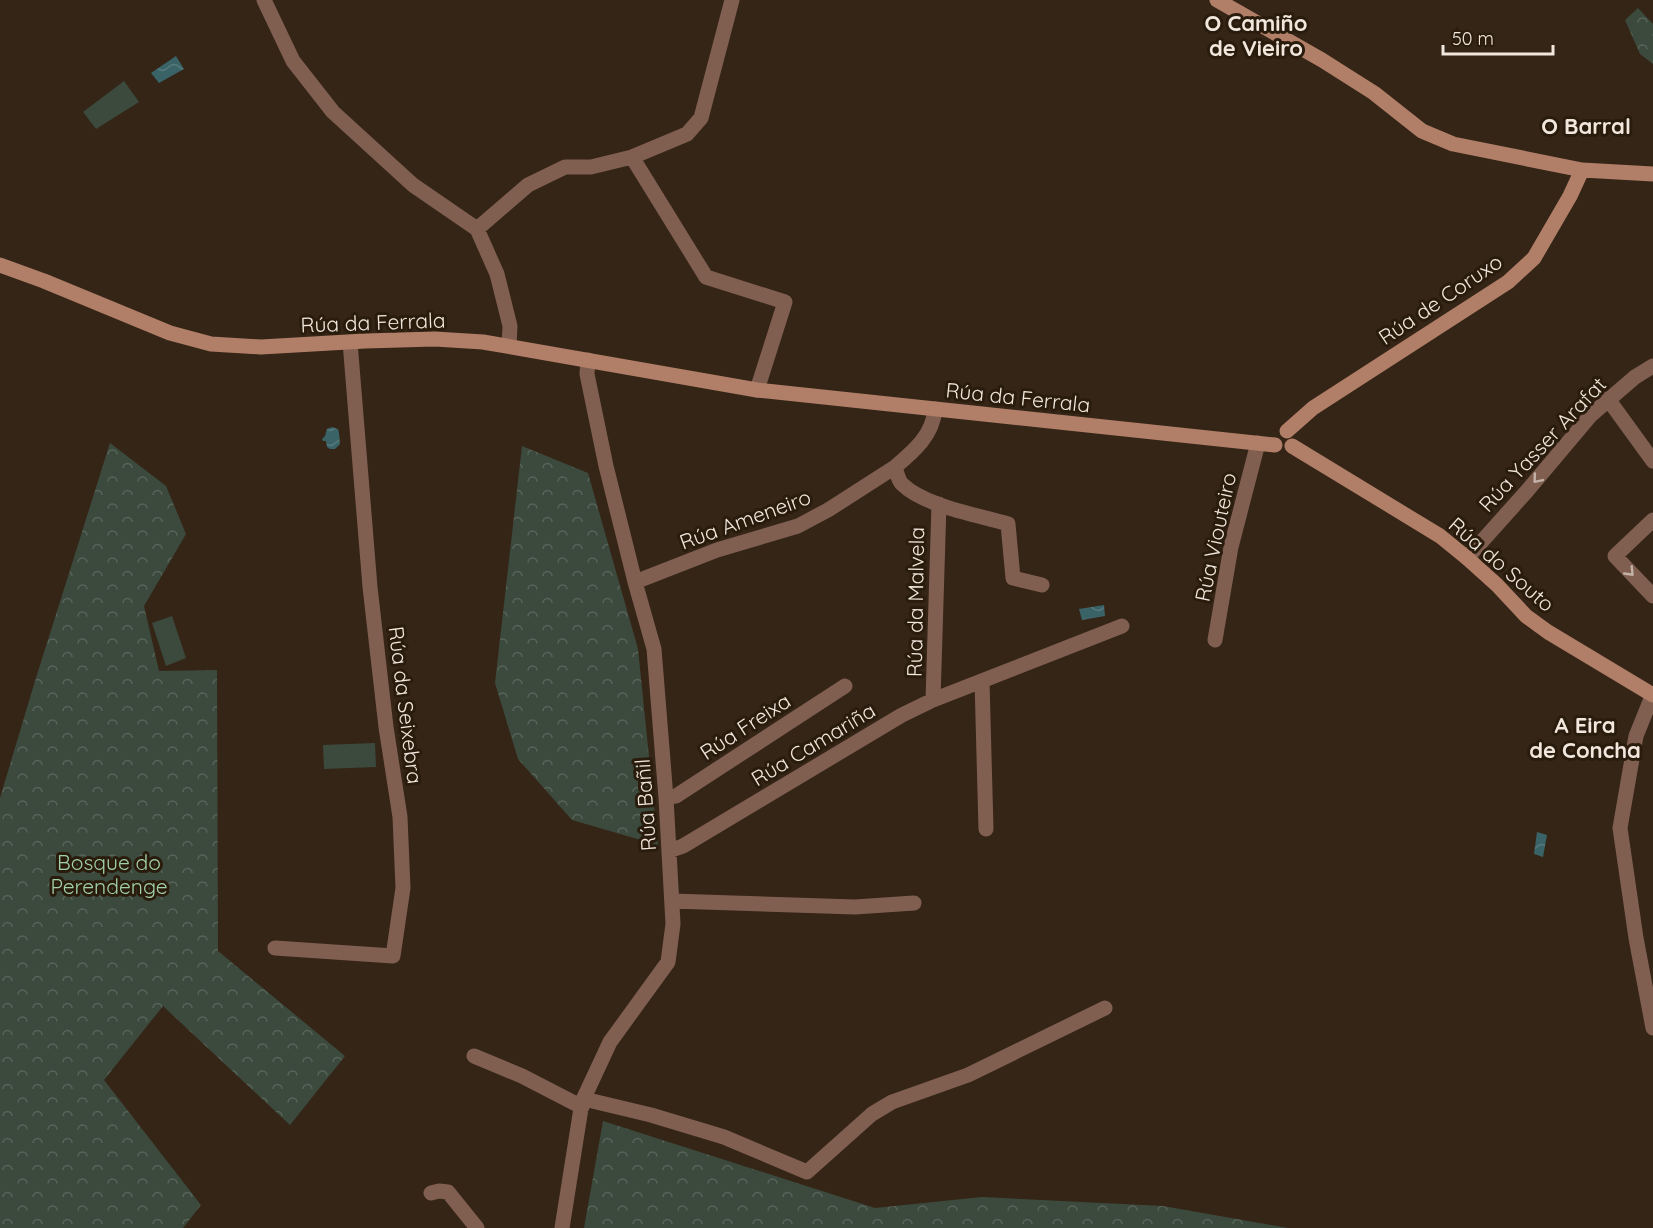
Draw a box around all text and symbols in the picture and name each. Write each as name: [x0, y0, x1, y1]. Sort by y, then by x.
district label: O Camiño de Vieiro: [1205, 9, 1307, 62]
scale bar: [1443, 18, 1552, 56]
text: 50 m: [1452, 27, 1494, 50]
district label: O Barral: [1541, 112, 1631, 140]
street label: Rúa de Coruxo: [1373, 248, 1507, 350]
street label: Rúa da Ferrala: [300, 306, 446, 338]
street label: Rúa Yasser Arafat: [1473, 371, 1611, 517]
street label: Rúa da Ferrala: [944, 376, 1092, 418]
street label: Rúa Viouteiro: [1189, 470, 1241, 604]
one-way arrow: [1533, 472, 1544, 483]
street label: Rúa Ameneiro: [676, 483, 814, 555]
street label: Rúa do Souto: [1444, 511, 1560, 617]
street label: Rúa da Malvela: [901, 527, 929, 677]
one-way arrow: [1623, 565, 1634, 576]
street label: Rúa da Seixebra: [383, 625, 429, 785]
street label: Rúa Freixa: [695, 687, 795, 765]
street label: Rúa Camariña: [746, 697, 880, 791]
district label: A Eira de Concha: [1529, 711, 1641, 764]
street label: Rúa Bañil: [629, 758, 661, 852]
park label: Bosque do Perendenge: [50, 849, 168, 899]

